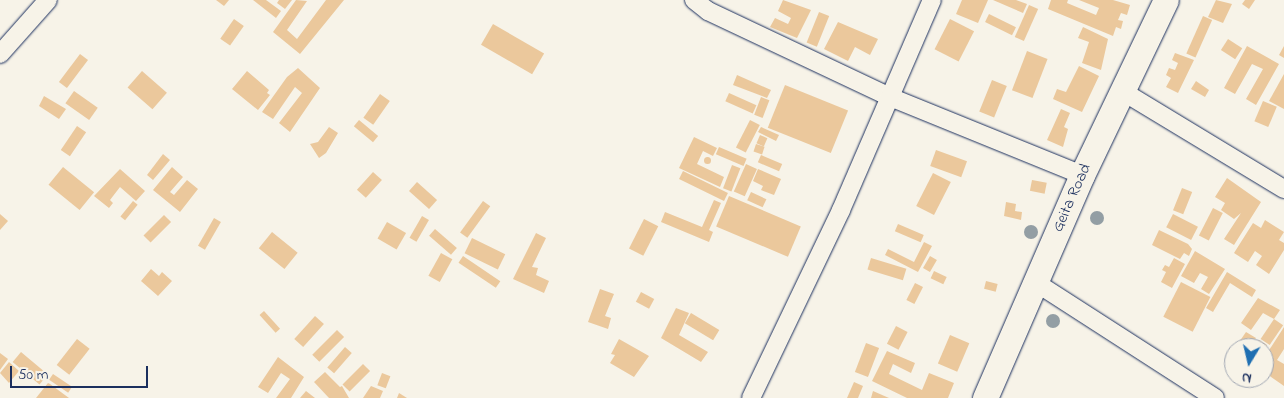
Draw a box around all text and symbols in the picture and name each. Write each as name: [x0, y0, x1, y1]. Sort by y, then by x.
street label: Geita Road: [1048, 161, 1096, 235]
north arrow: [1224, 338, 1274, 388]
scale bar: [12, 356, 150, 388]
text: 50 m: [18, 364, 48, 386]
text: N: [1240, 366, 1253, 388]

